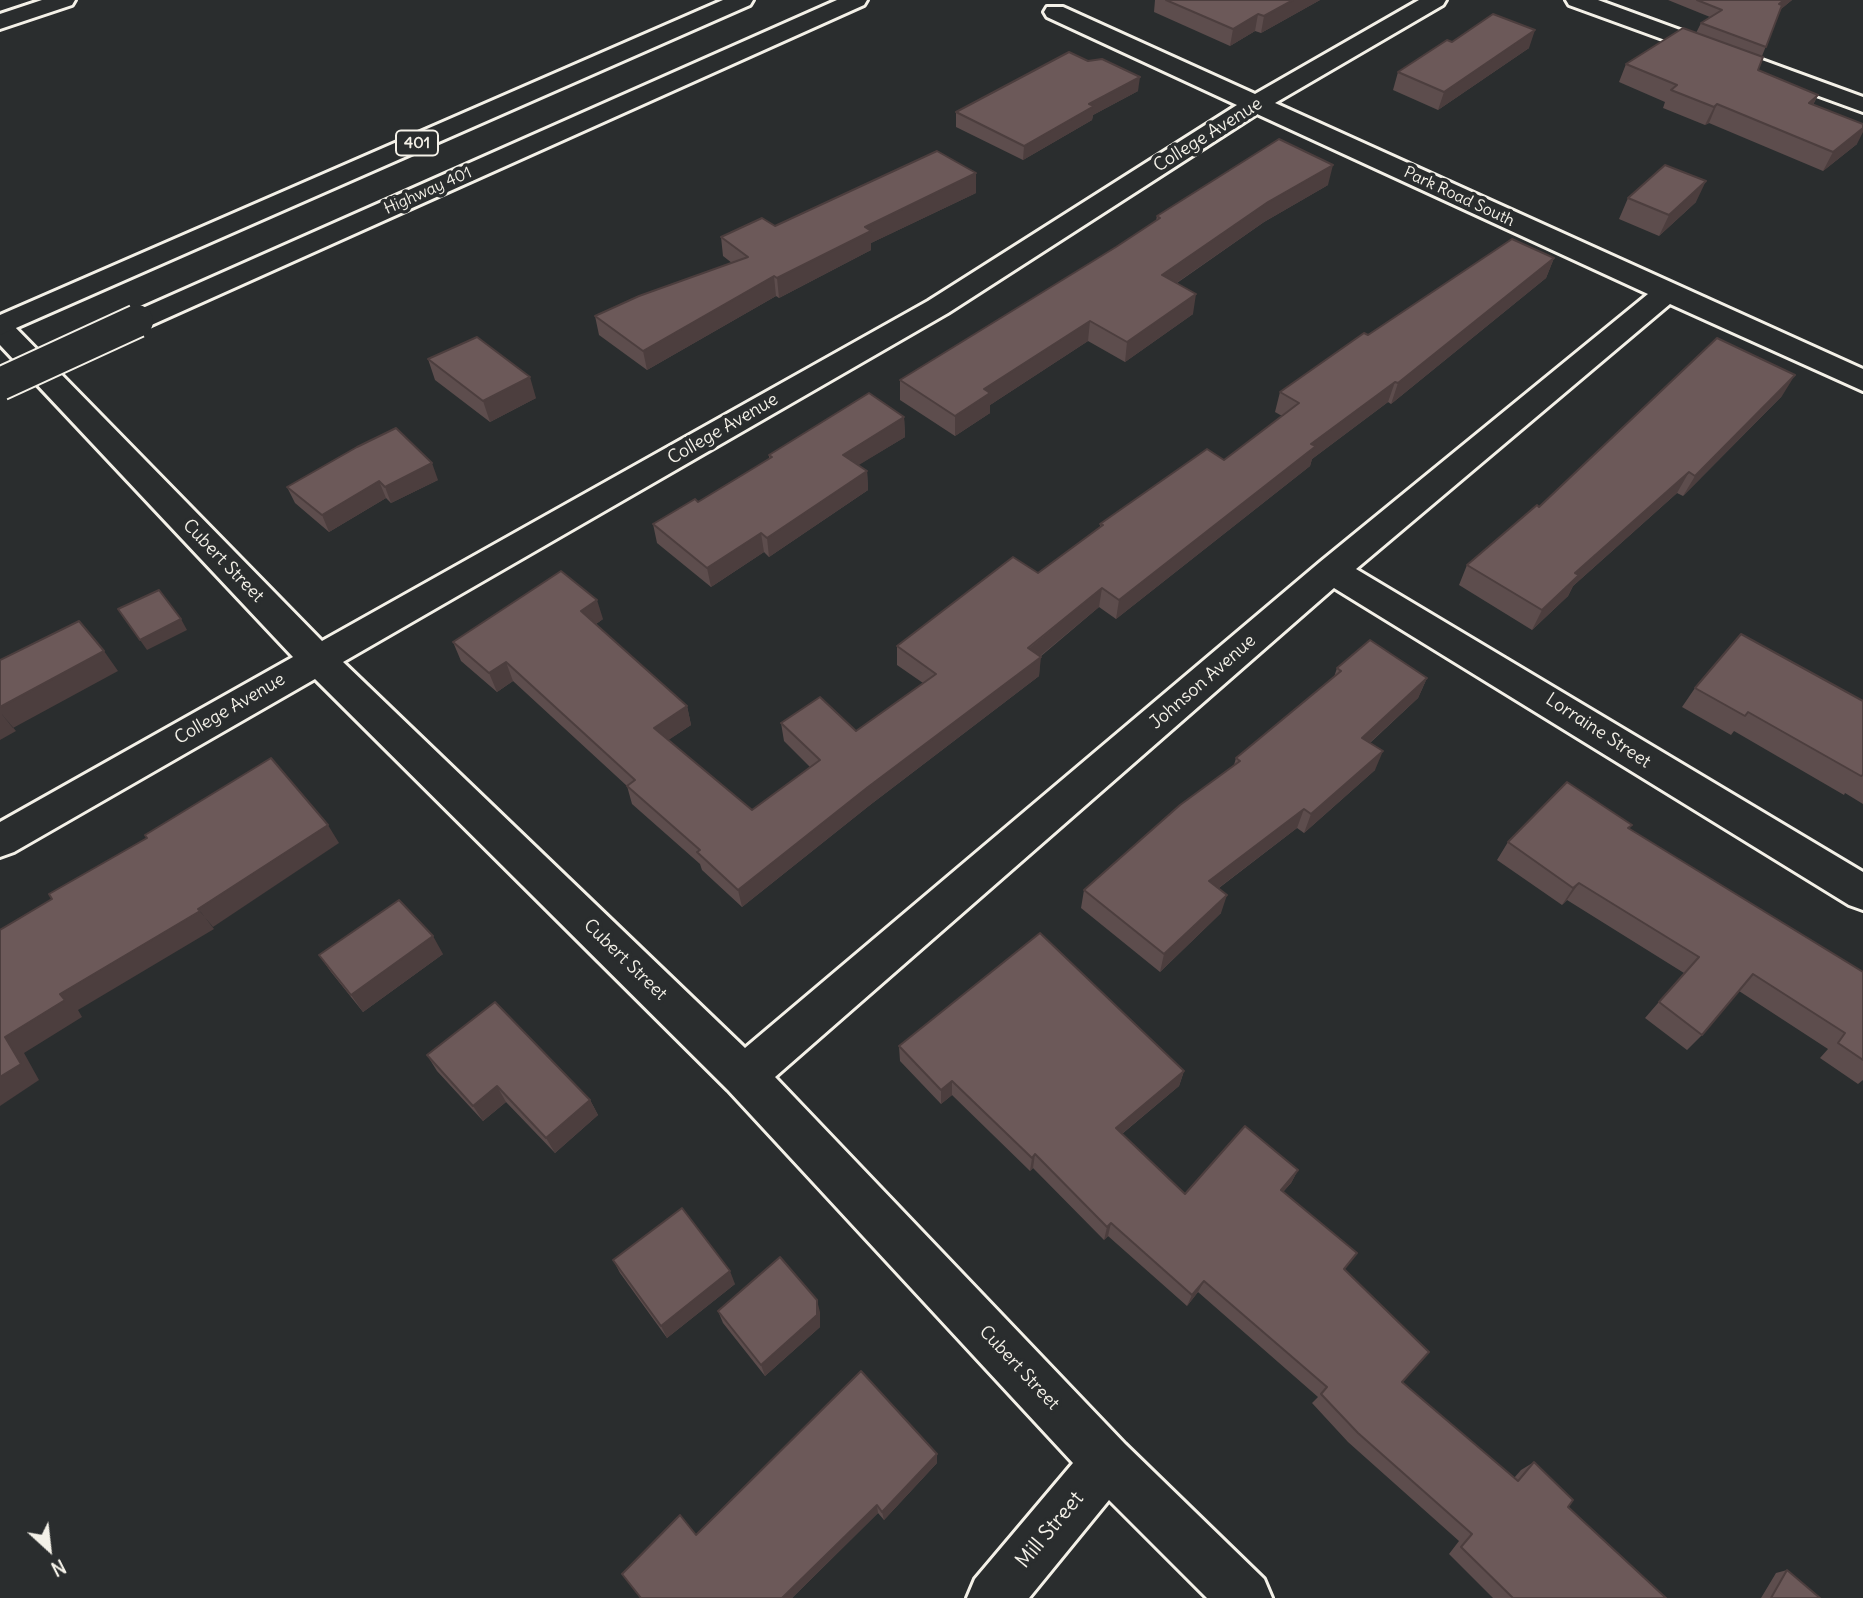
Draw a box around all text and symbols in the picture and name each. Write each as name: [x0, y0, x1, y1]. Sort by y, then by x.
street label: College Avenue: [1150, 93, 1266, 177]
road number: 401: [396, 130, 438, 155]
street label: Highway 401: [381, 163, 475, 219]
street label: Park Road South: [1401, 163, 1517, 231]
street label: College Avenue: [664, 389, 782, 469]
street label: Cubert Street: [178, 515, 268, 607]
street label: Johnson Avenue: [1146, 630, 1260, 734]
street label: College Avenue: [171, 669, 289, 749]
street label: Lorraine Street: [1541, 689, 1655, 773]
street label: Cubert Street: [579, 915, 671, 1005]
street label: Cubert Street: [974, 1321, 1064, 1415]
street label: Mill Street: [1011, 1487, 1089, 1573]
north arrow: [14, 1514, 84, 1584]
text: N: [47, 1554, 70, 1581]

